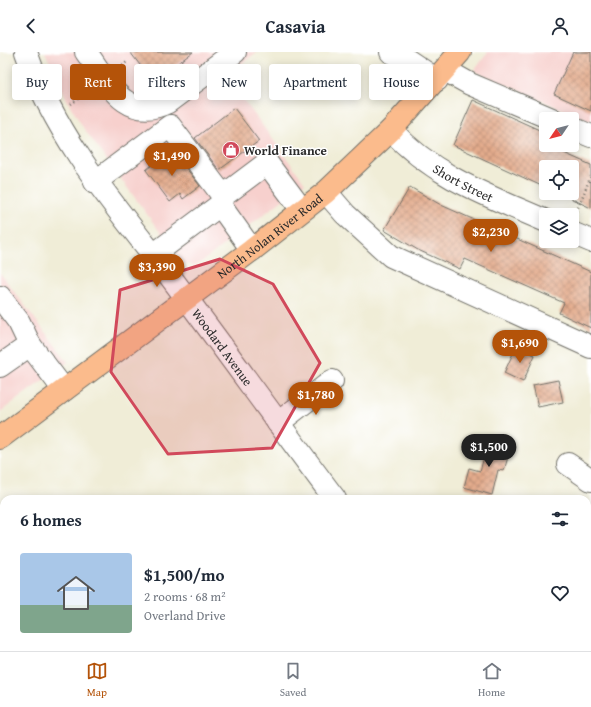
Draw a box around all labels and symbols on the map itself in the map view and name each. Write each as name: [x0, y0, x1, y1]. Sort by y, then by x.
north arrow: [539, 112, 579, 152]
shop icon: World Finance: [221, 140, 241, 160]
place label: World Finance: [244, 141, 327, 160]
pin: $1,490: [139, 143, 205, 177]
street label: Short Street: [429, 159, 497, 207]
street label: North Nolan River Road: [213, 189, 327, 283]
pin: $2,230: [458, 219, 524, 253]
pin: $3,390: [124, 254, 190, 288]
street label: Woodard Avenue: [187, 305, 257, 390]
pin: $1,690: [487, 330, 553, 364]
pin: $1,780: [283, 382, 349, 416]
pin: $1,500: [456, 434, 522, 468]

